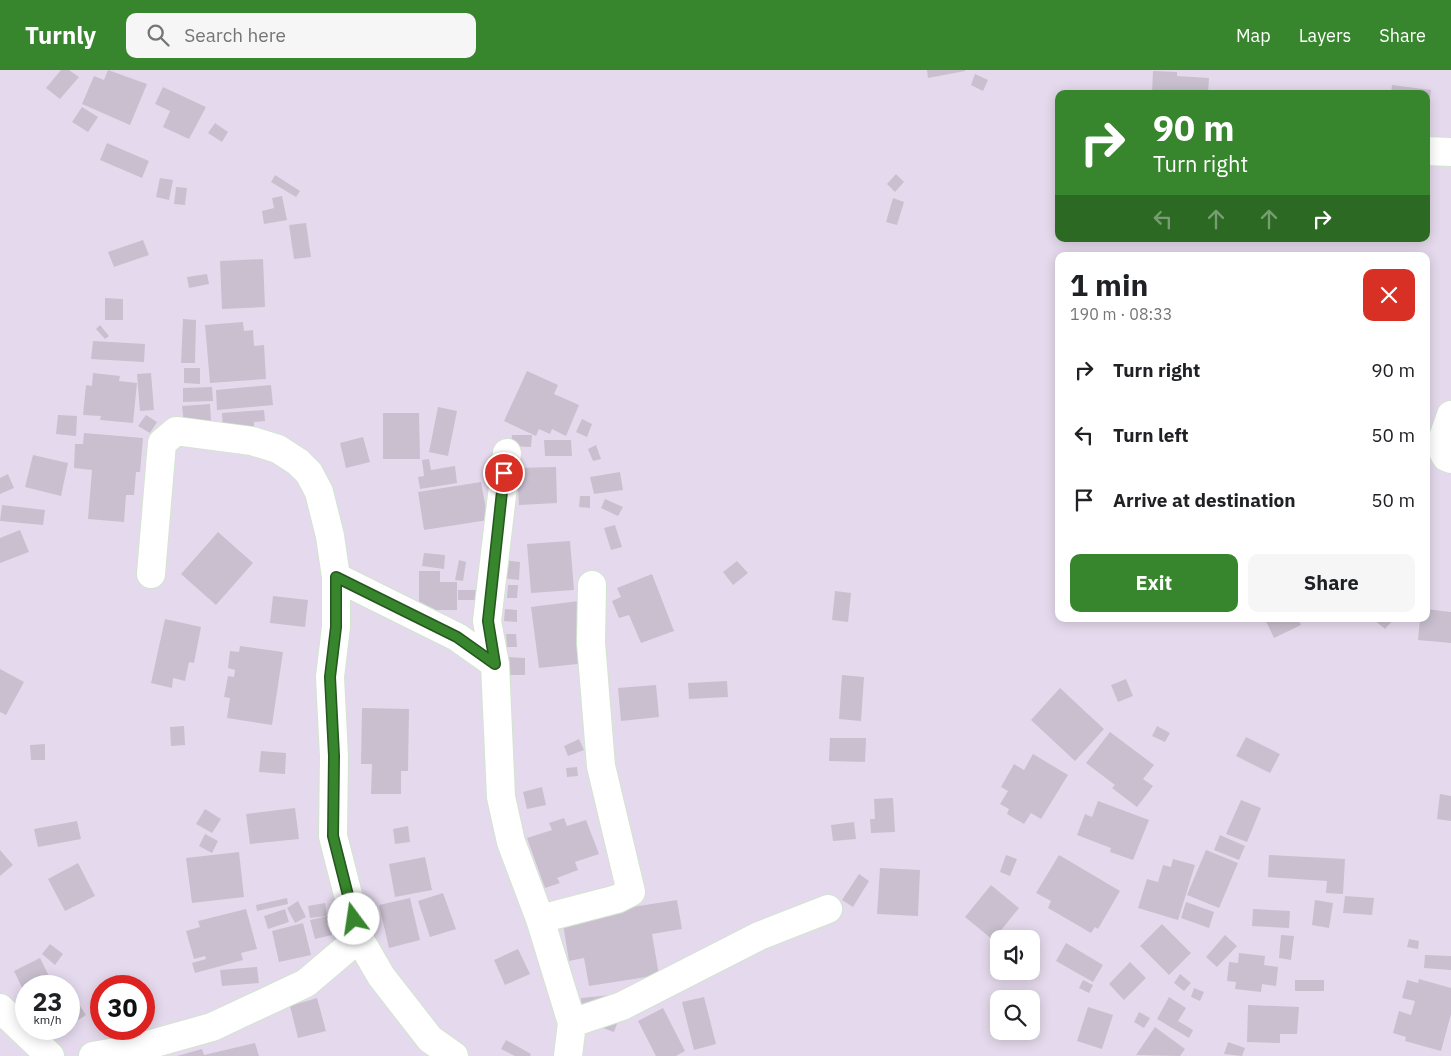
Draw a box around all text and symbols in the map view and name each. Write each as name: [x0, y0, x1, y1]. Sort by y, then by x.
search box: [126, 13, 476, 58]
text: Turnly: [25, 19, 96, 51]
icon: search: [144, 21, 172, 49]
text: Search here: [184, 23, 286, 47]
text: Map: [1236, 24, 1271, 47]
text: Layers: [1299, 24, 1351, 47]
text: Share: [1379, 24, 1426, 47]
text: 90 m: [1153, 105, 1235, 151]
icon: right: [1070, 110, 1135, 175]
text: Turn right: [1153, 149, 1248, 178]
icon: left: [1149, 205, 1177, 233]
icon: ahead: [1202, 205, 1230, 233]
icon: ahead: [1255, 205, 1283, 233]
icon: right: [1308, 205, 1336, 233]
text: 1 min: [1070, 265, 1148, 304]
button: close: [1363, 269, 1415, 321]
text: 190 m · 08:33: [1070, 304, 1172, 324]
icon: right: [1070, 356, 1098, 384]
text: Turn right: [1113, 358, 1200, 382]
text: 90 m: [1371, 358, 1415, 382]
icon: left: [1070, 421, 1098, 449]
text: Turn left: [1113, 423, 1189, 447]
text: 50 m: [1371, 423, 1415, 447]
pin: [483, 452, 525, 494]
icon: arrive: [490, 459, 518, 487]
icon: arrive: [1070, 486, 1098, 514]
text: Arrive at destination: [1113, 488, 1296, 512]
text: 50 m: [1371, 488, 1415, 512]
button: Exit: [1070, 554, 1238, 612]
button: Share: [1248, 554, 1415, 612]
position arrow: [327, 892, 379, 944]
map controls: [990, 930, 1040, 1040]
button: sound: [990, 930, 1040, 980]
speed limit sign: 30: [90, 975, 155, 1040]
text: 23: [32, 985, 63, 1018]
button: search: [990, 990, 1040, 1040]
text: km/h: [33, 1012, 62, 1027]

